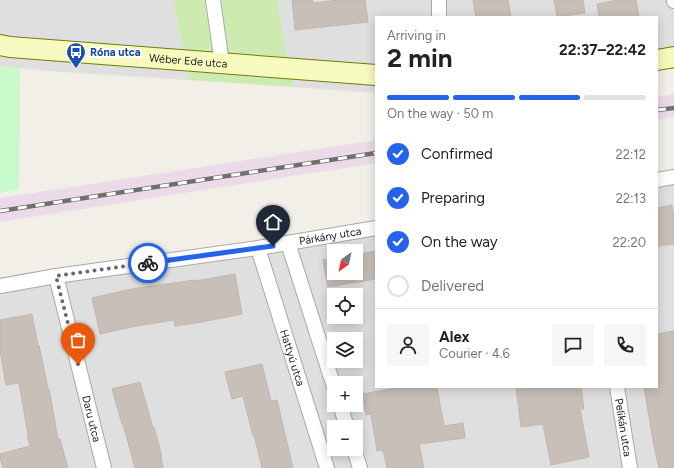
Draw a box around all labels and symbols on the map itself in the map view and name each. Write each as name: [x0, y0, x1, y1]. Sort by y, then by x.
bus stop icon: Róna utca: [65, 41, 87, 69]
place label: Róna utca: [90, 46, 141, 59]
street label: Wéber Ede utca: [149, 51, 228, 70]
pin: [256, 205, 290, 246]
street label: Párkány utca: [298, 224, 362, 247]
courier: [128, 243, 168, 283]
north arrow: [327, 244, 363, 280]
pin: [61, 323, 95, 364]
street label: Hattyú utca: [277, 328, 307, 388]
street label: Daru utca: [80, 394, 104, 443]
street label: Pelikán utca: [612, 397, 635, 458]

